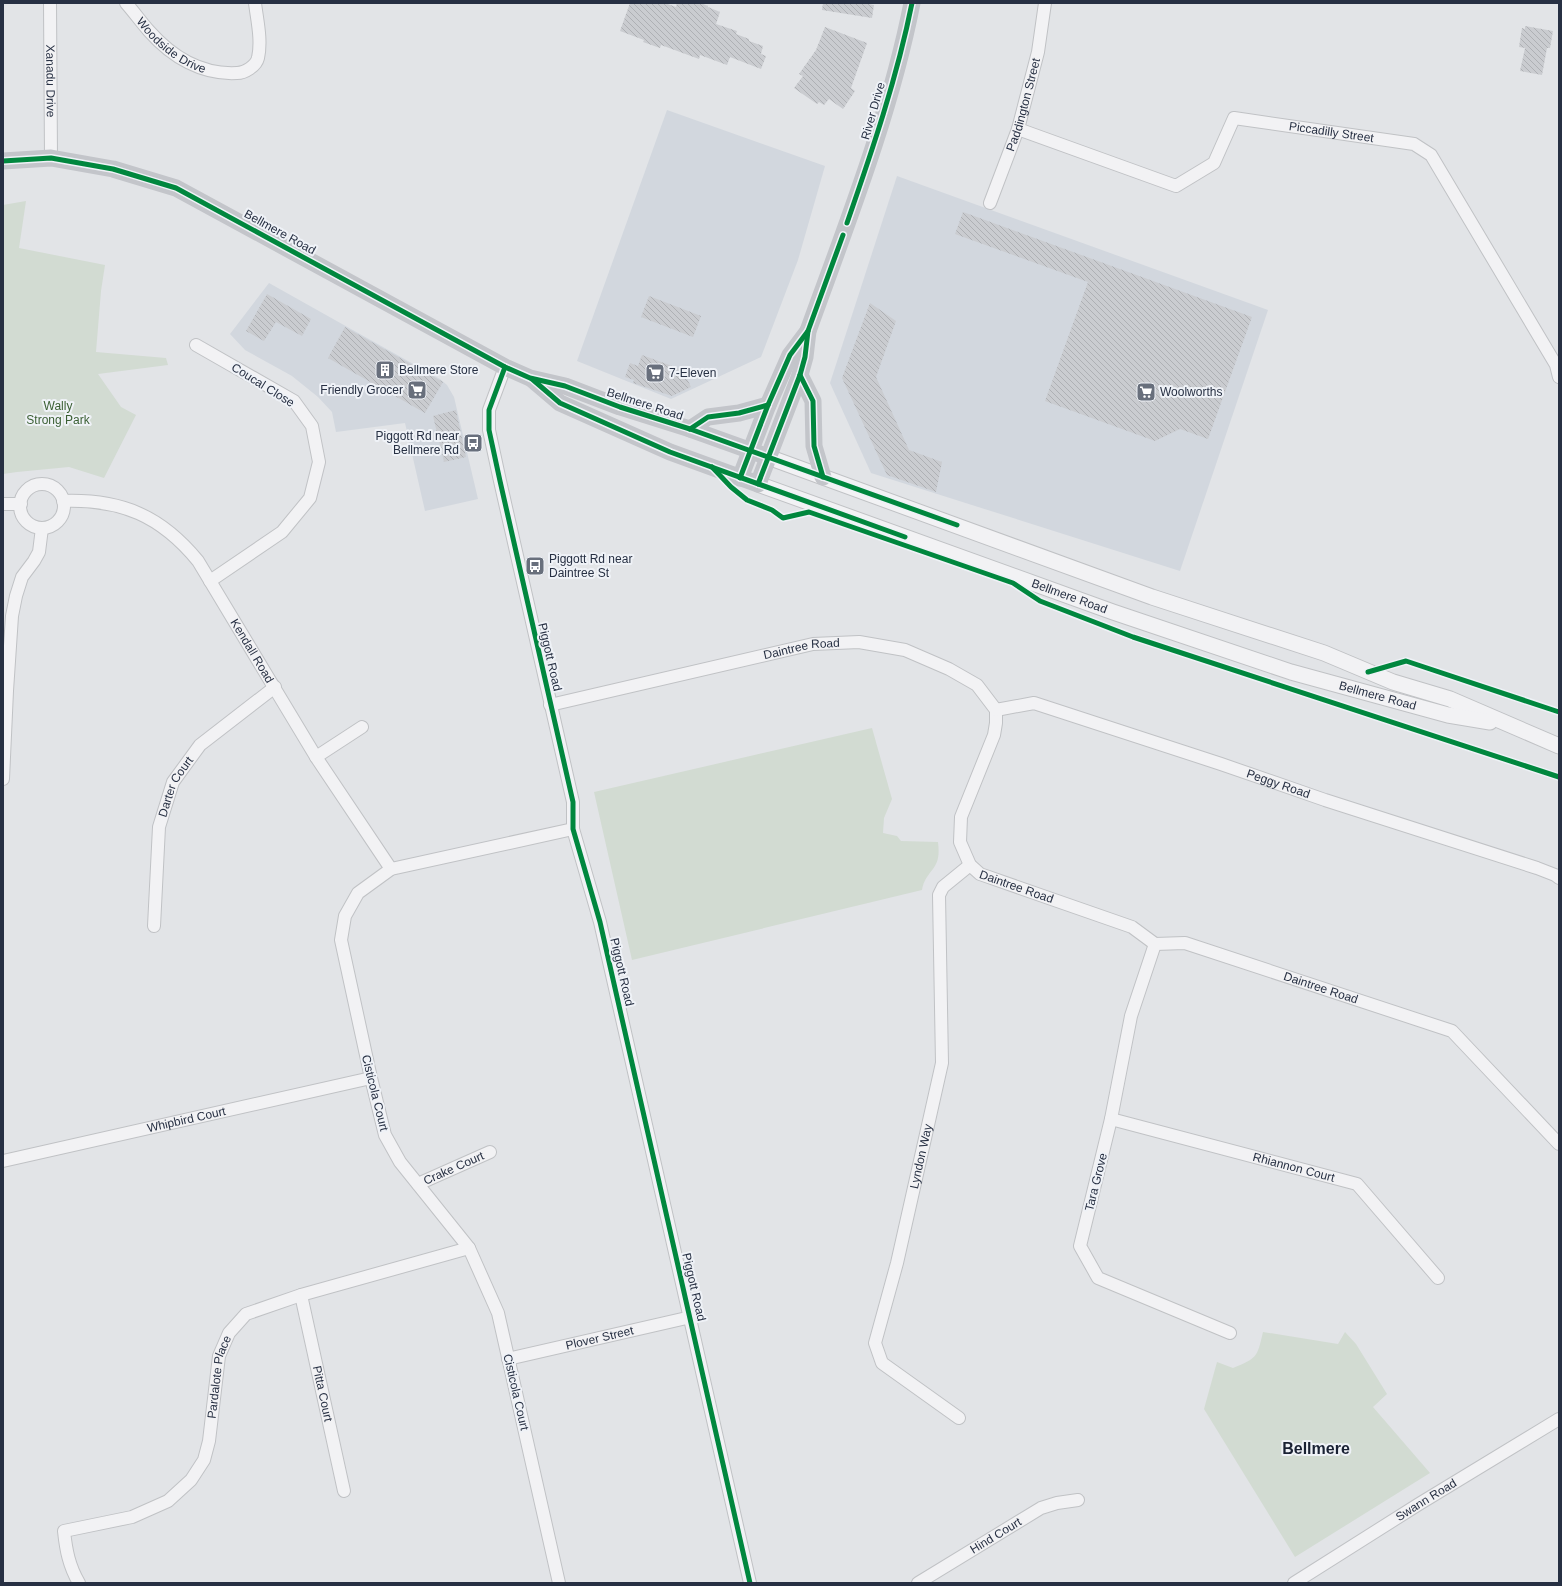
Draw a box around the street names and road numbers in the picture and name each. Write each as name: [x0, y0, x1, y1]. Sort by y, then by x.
street label: Woodside Drive: [134, 15, 208, 76]
street label: Xanadu Drive: [43, 45, 58, 118]
street label: Paddington Street: [1003, 56, 1043, 153]
street label: River Drive: [858, 80, 888, 141]
street label: Piccadilly Street: [1288, 119, 1375, 145]
street label: Bellmere Road: [242, 207, 318, 257]
street label: Coucal Close: [229, 360, 297, 410]
street label: Bellmere Road: [605, 385, 685, 423]
street label: Bellmere Road: [1030, 576, 1109, 616]
street label: Kendall Road: [228, 616, 277, 685]
street label: Piggott Road: [535, 622, 565, 692]
street label: Daintree Road: [762, 636, 840, 662]
street label: Bellmere Road: [1337, 678, 1418, 713]
street label: Darter Court: [156, 753, 197, 819]
street label: Peggy Road: [1245, 766, 1312, 801]
street label: Daintree Road: [978, 867, 1055, 906]
street label: Piggott Road: [607, 937, 637, 1007]
street label: Daintree Road: [1282, 969, 1360, 1007]
street label: Cisticola Court: [359, 1053, 391, 1133]
street label: Whipbird Court: [146, 1104, 228, 1135]
street label: Lyndon Way: [907, 1123, 935, 1190]
street label: Crake Court: [421, 1148, 487, 1188]
street label: Rhiannon Court: [1251, 1150, 1337, 1185]
street label: Tara Grove: [1082, 1151, 1110, 1212]
street label: Piggott Road: [679, 1252, 709, 1322]
street label: Plover Street: [564, 1323, 636, 1353]
street label: Pardalote Place: [205, 1333, 234, 1419]
street label: Cisticola Court: [500, 1352, 532, 1432]
street label: Pitta Court: [310, 1364, 336, 1424]
street label: Swann Road: [1393, 1476, 1459, 1524]
street label: Hind Court: [968, 1514, 1024, 1557]

